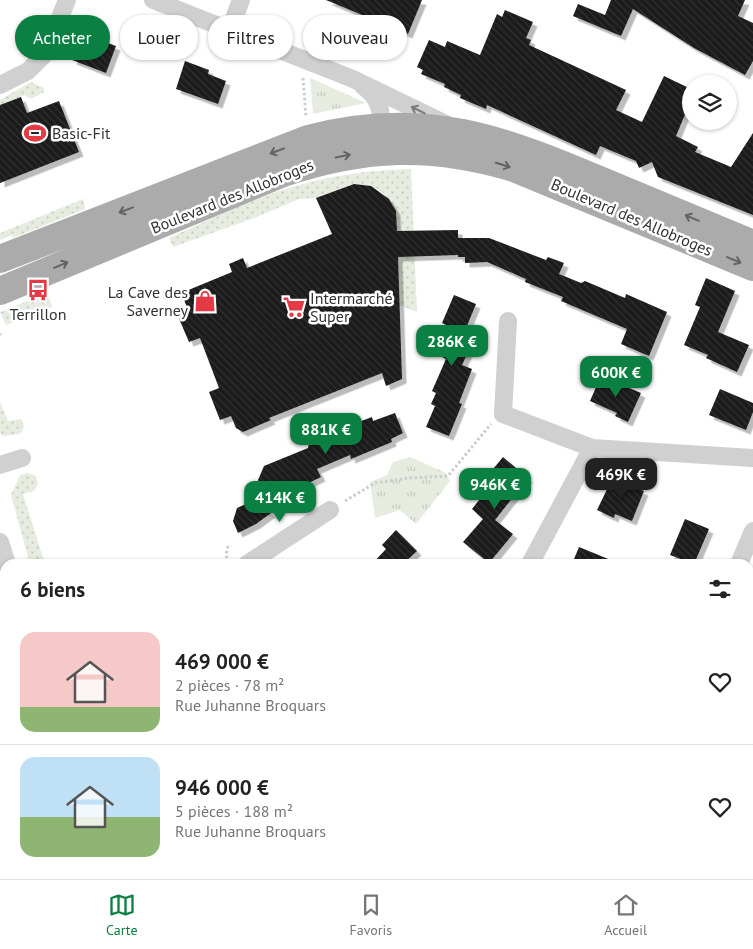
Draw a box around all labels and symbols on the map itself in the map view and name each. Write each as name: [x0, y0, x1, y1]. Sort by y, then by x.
one-way arrow: [411, 105, 426, 115]
sports icon: Basic-Fit: [22, 120, 48, 146]
place label: Basic-Fit: [52, 123, 111, 143]
one-way arrow: [270, 147, 285, 156]
one-way arrow: [334, 151, 350, 160]
street label: Boulevard des Allobroges: [148, 154, 316, 238]
one-way arrow: [495, 160, 511, 170]
street label: Boulevard des Allobroges: [548, 174, 716, 260]
one-way arrow: [119, 206, 134, 215]
one-way arrow: [685, 213, 700, 223]
one-way arrow: [727, 256, 742, 265]
one-way arrow: [53, 260, 68, 270]
bus stop icon: Terrillon: [25, 277, 51, 303]
place label: La Cave des Saverney: [108, 282, 189, 320]
shop icon: La Cave des Saverney: [192, 288, 218, 314]
place label: Intermarché Super: [310, 288, 393, 326]
supermarket icon: Intermarché Super: [281, 294, 307, 320]
place label: Terrillon: [10, 304, 66, 324]
pin: 286K €: [411, 324, 493, 367]
pin: 600K €: [575, 356, 657, 398]
pin: 881K €: [285, 412, 367, 455]
pin: 469K €: [580, 458, 662, 500]
pin: 946K €: [454, 468, 536, 510]
pin: 414K €: [239, 480, 321, 523]

